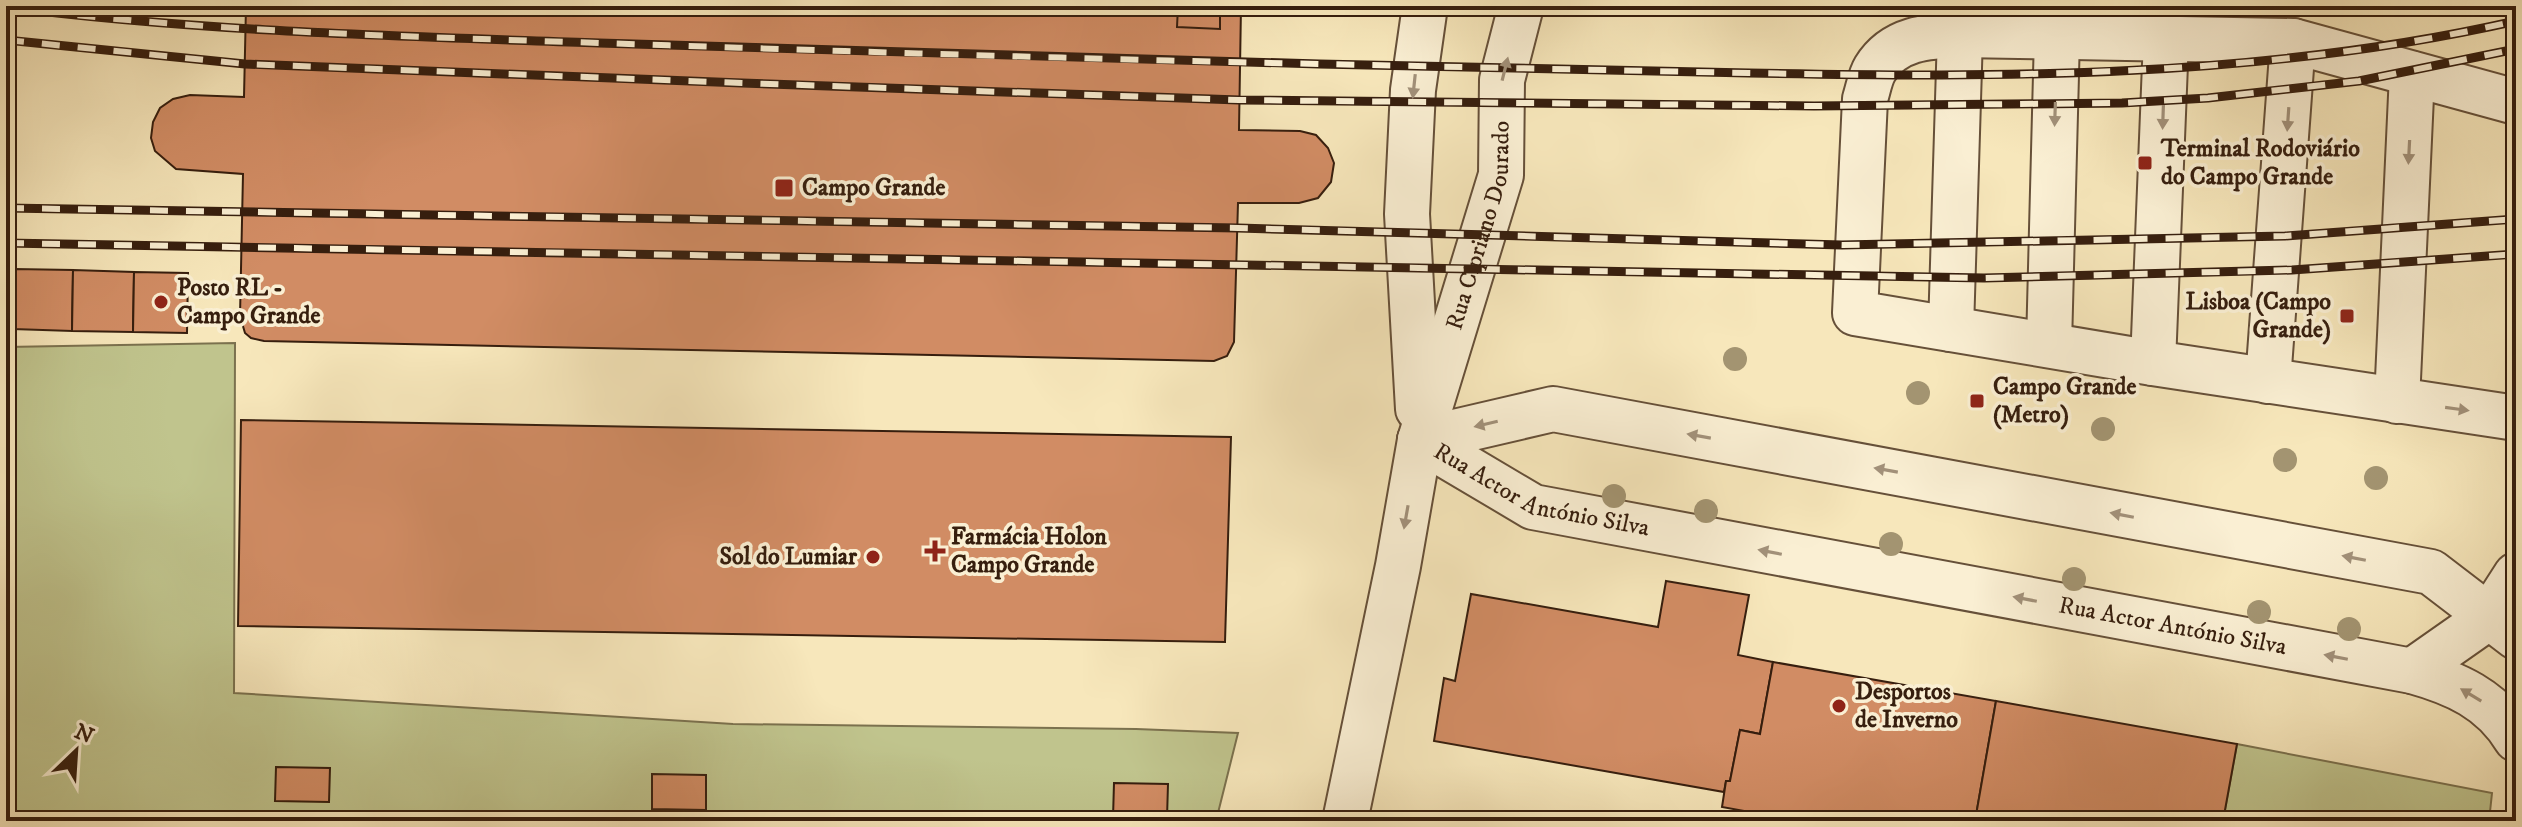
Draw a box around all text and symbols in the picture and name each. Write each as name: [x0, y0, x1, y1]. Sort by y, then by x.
one-way arrow: [1500, 56, 1512, 81]
one-way arrow: [1407, 74, 1420, 99]
one-way arrow: [2049, 102, 2061, 127]
one-way arrow: [2156, 105, 2169, 130]
one-way arrow: [2281, 107, 2294, 132]
street label: Rua Cipriano Dourado: [1440, 121, 1517, 334]
place label: Terminal Rodoviário do Campo Grande: [2160, 134, 2360, 192]
one-way arrow: [2402, 140, 2415, 165]
marker: Terminal Rodoviário do Campo Grande: [2136, 154, 2154, 172]
place label: Campo Grande: [802, 173, 945, 203]
marker: Campo Grande: [773, 177, 795, 199]
place label: Posto RL - Campo Grande: [177, 273, 320, 331]
place label: Lisboa (Campo Grande): [2186, 287, 2331, 345]
marker: Posto RL - Campo Grande: [152, 293, 170, 311]
marker: Lisboa (Campo Grande): [2338, 307, 2356, 325]
place label: Campo Grande (Metro): [1993, 372, 2136, 430]
marker: Campo Grande (Metro): [1968, 392, 1986, 410]
one-way arrow: [2444, 403, 2469, 416]
one-way arrow: [1474, 419, 1499, 431]
one-way arrow: [1686, 429, 1711, 441]
street label: Rua Actor António Silva: [1428, 436, 1653, 544]
one-way arrow: [1873, 464, 1898, 476]
one-way arrow: [1400, 504, 1412, 529]
one-way arrow: [2109, 508, 2134, 520]
place label: Farmácia Holon Campo Grande: [951, 522, 1107, 580]
place label: Sol do Lumiar: [719, 542, 858, 572]
marker: Farmácia Holon Campo Grande: [926, 542, 944, 560]
one-way arrow: [1757, 545, 1782, 557]
marker: Sol do Lumiar: [864, 548, 882, 566]
one-way arrow: [2341, 552, 2366, 564]
street label: Rua Actor António Silva: [2056, 590, 2290, 662]
one-way arrow: [2012, 593, 2037, 605]
one-way arrow: [2323, 651, 2348, 663]
place label: Desportos de Inverno: [1855, 677, 1958, 735]
one-way arrow: [2460, 688, 2482, 702]
marker: Desportos de Inverno: [1830, 697, 1848, 715]
north arrow: [36, 711, 116, 791]
text: N: [70, 718, 98, 750]

